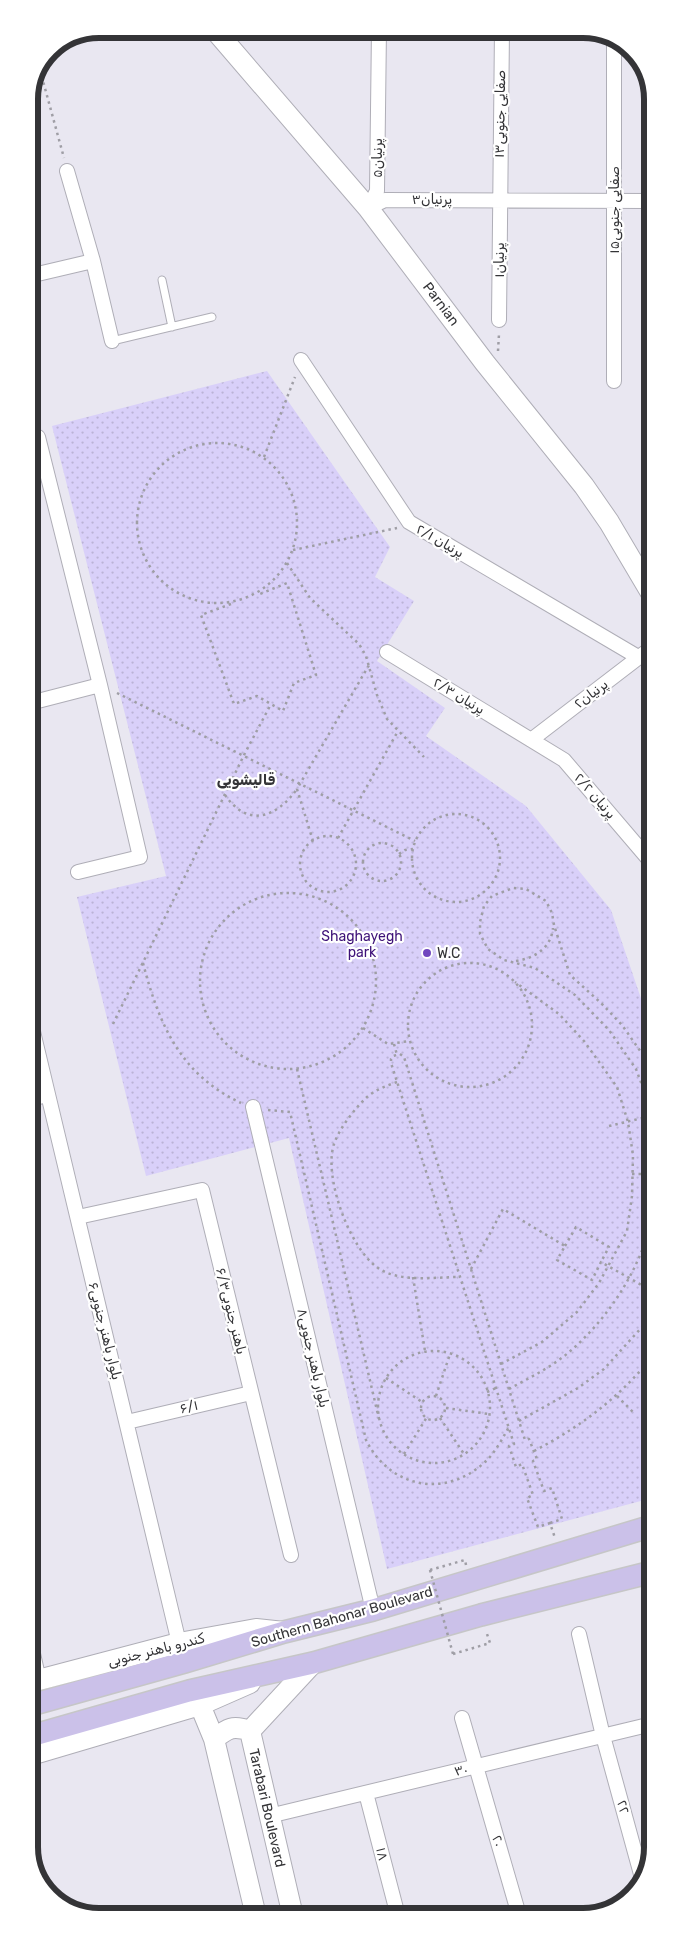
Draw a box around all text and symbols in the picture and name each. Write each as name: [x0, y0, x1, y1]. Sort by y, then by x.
street label: صفایی جنوبی۱۳: [491, 70, 509, 158]
street label: پرنیان۵: [369, 138, 387, 178]
street label: صفایی جنوبی۱۵: [606, 166, 623, 254]
street label: پرنیان۳: [412, 191, 452, 209]
street label: پرنیان۱: [491, 242, 509, 278]
street label: Parnian: [419, 279, 463, 329]
street label: پرنیان ۲/۱: [412, 520, 467, 562]
street label: پرنیان ۲/۳: [429, 674, 488, 719]
street label: پرنیان۲: [571, 676, 612, 713]
street label: پرنیان ۲/۲: [570, 770, 620, 823]
district label: قالیشویی: [217, 771, 275, 789]
park label: Shaghayegh park: [321, 928, 403, 961]
place label: W.C: [437, 945, 460, 962]
marker: W.C: [421, 947, 433, 959]
street label: ۶/۳باهنر جنوبی: [212, 1266, 250, 1356]
street label: بلوار باهنر جنوبی۶: [85, 1280, 125, 1382]
street label: ۸بلوار باهنر جنوبی: [293, 1307, 333, 1409]
street label: ۶/۱: [178, 1397, 200, 1417]
street label: Southern Bahonar Boulevard: [249, 1583, 435, 1651]
street label: کندرو باهنر جنوبی: [106, 1630, 207, 1670]
street label: Tarabari Boulevard: [245, 1747, 289, 1869]
street label: ۳۰: [452, 1760, 470, 1780]
street label: ۲۲: [613, 1798, 633, 1816]
street label: ۲۰: [488, 1833, 508, 1849]
street label: ۱۸: [372, 1845, 392, 1863]

